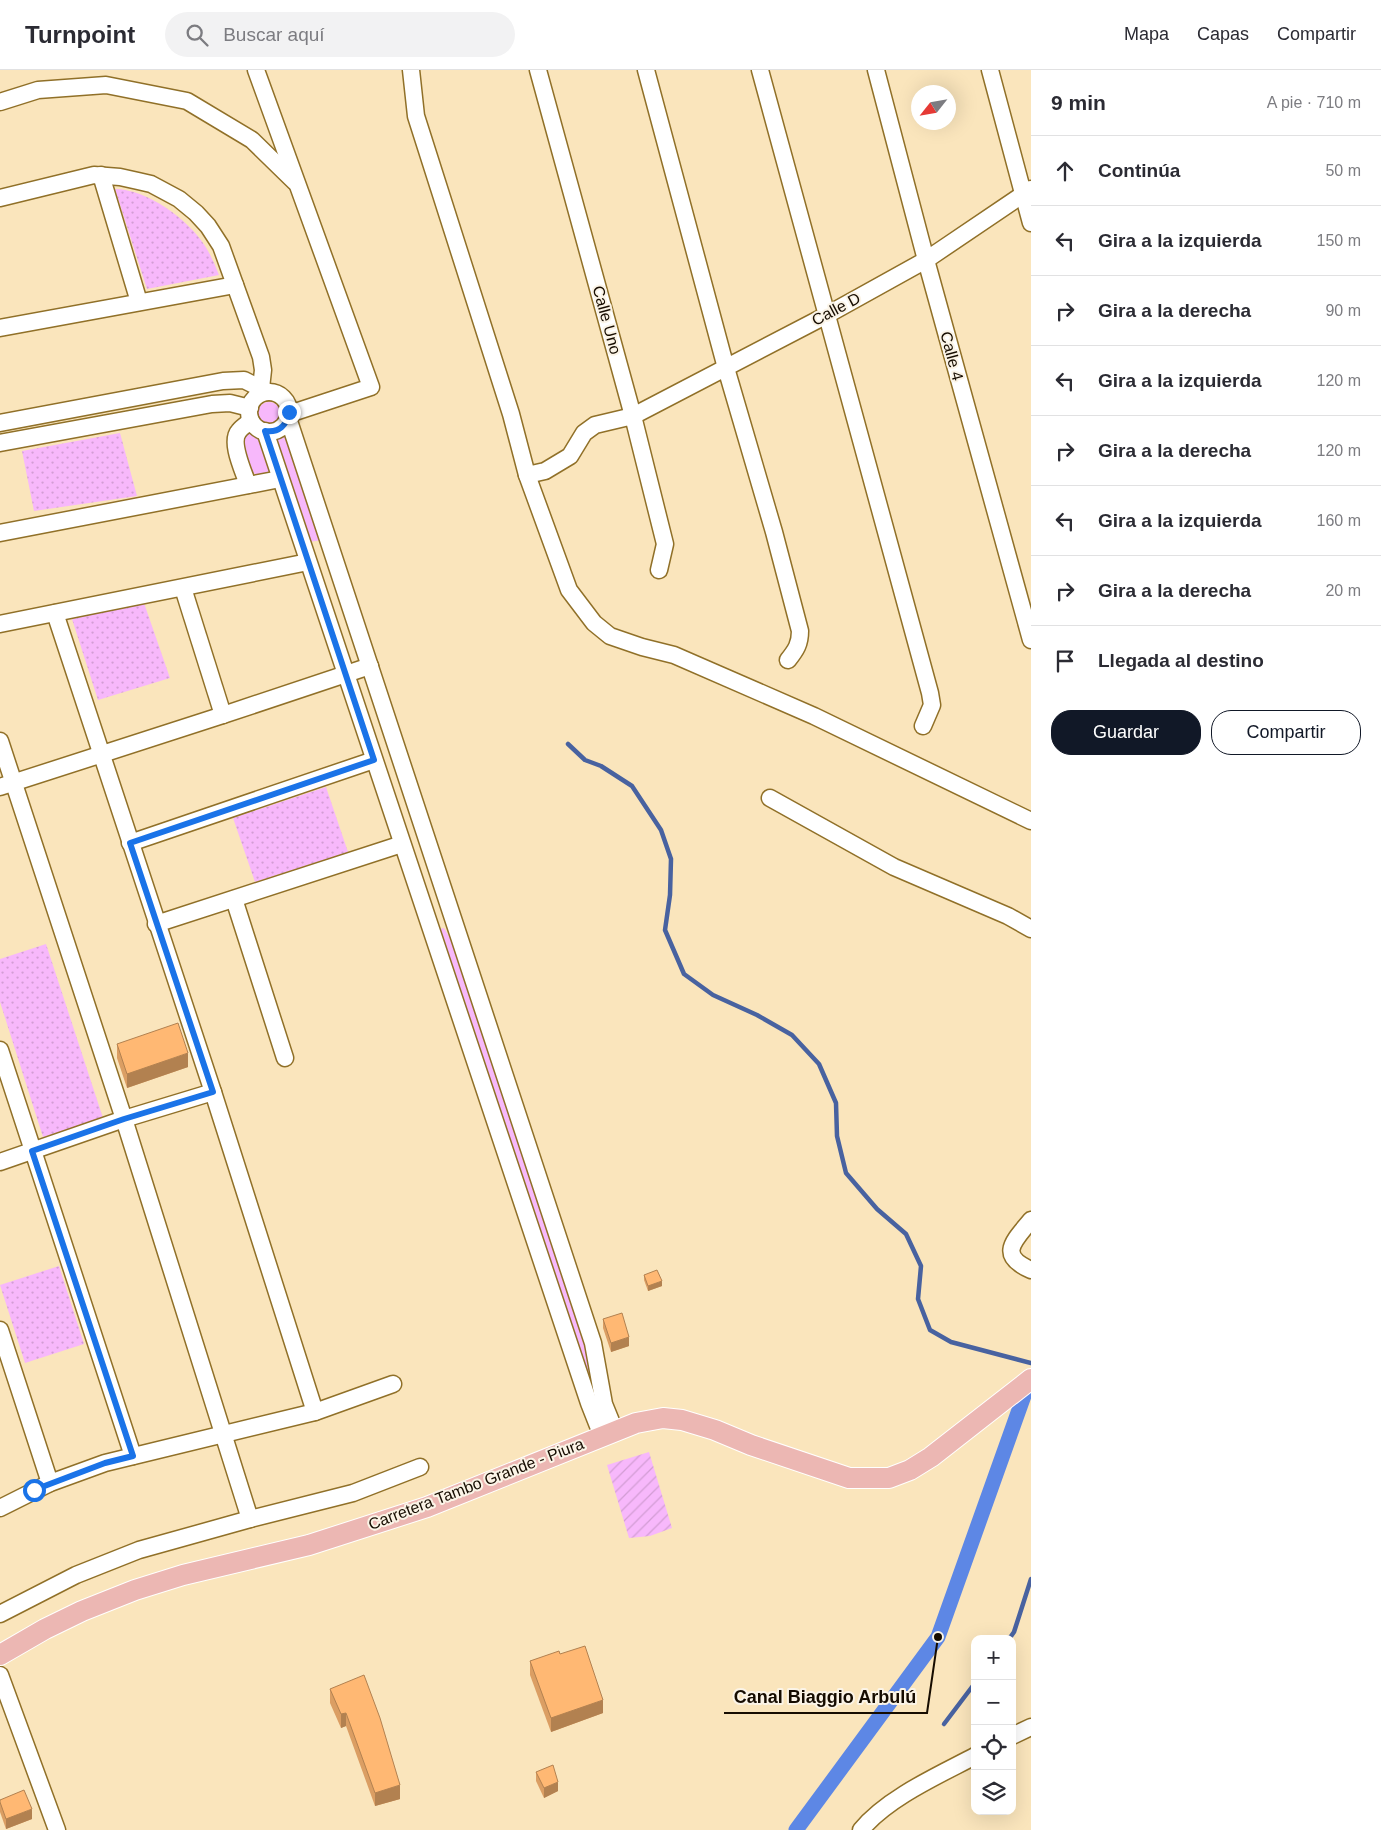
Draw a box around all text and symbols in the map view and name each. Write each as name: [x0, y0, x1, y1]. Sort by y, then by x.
search box: [165, 12, 515, 57]
text: Turnpoint: [25, 21, 135, 48]
icon: search: [183, 21, 211, 49]
text: Buscar aquí: [223, 24, 325, 45]
text: Mapa: [1124, 24, 1169, 44]
text: Capas: [1197, 24, 1249, 44]
text: Compartir: [1277, 24, 1356, 44]
north arrow: [911, 85, 956, 130]
text: 9 min: [1051, 91, 1106, 114]
text: A pie · 710 m: [1267, 94, 1361, 111]
icon: ahead: [1051, 157, 1079, 185]
text: Continúa: [1098, 160, 1180, 181]
text: 50 m: [1325, 162, 1361, 179]
icon: left: [1051, 227, 1079, 255]
text: Gira a la izquierda: [1098, 230, 1262, 251]
text: 150 m: [1317, 232, 1361, 249]
street label: Calle Uno: [590, 284, 624, 356]
street label: Calle D: [809, 289, 863, 329]
icon: right: [1051, 297, 1079, 325]
text: Gira a la derecha: [1098, 300, 1251, 321]
text: 90 m: [1325, 302, 1361, 319]
street label: Calle 4: [937, 330, 967, 382]
icon: left: [1051, 367, 1079, 395]
text: Gira a la izquierda: [1098, 370, 1262, 391]
text: 120 m: [1317, 372, 1361, 389]
route end: [278, 401, 301, 424]
icon: right: [1051, 437, 1079, 465]
text: Gira a la derecha: [1098, 440, 1251, 461]
text: 120 m: [1317, 442, 1361, 459]
icon: left: [1051, 507, 1079, 535]
text: Gira a la izquierda: [1098, 510, 1262, 531]
text: 160 m: [1317, 512, 1361, 529]
icon: right: [1051, 577, 1079, 605]
text: Gira a la derecha: [1098, 580, 1251, 601]
text: 20 m: [1325, 582, 1361, 599]
icon: arrive: [1051, 647, 1079, 675]
text: Llegada al destino: [1098, 650, 1264, 671]
button: Guardar: [1051, 710, 1201, 755]
button: Compartir: [1211, 710, 1361, 755]
street label: Carretera Tambo Grande - Piura: [366, 1435, 586, 1533]
route start: [23, 1479, 46, 1502]
map controls: [971, 1635, 1016, 1815]
button: +: [971, 1635, 1016, 1680]
callout: Canal Biaggio Arbulú: [724, 1680, 927, 1713]
button: −: [971, 1680, 1016, 1725]
text: Canal Biaggio Arbulú: [734, 1687, 916, 1707]
button: locate: [971, 1725, 1016, 1770]
button: layers: [971, 1770, 1016, 1815]

